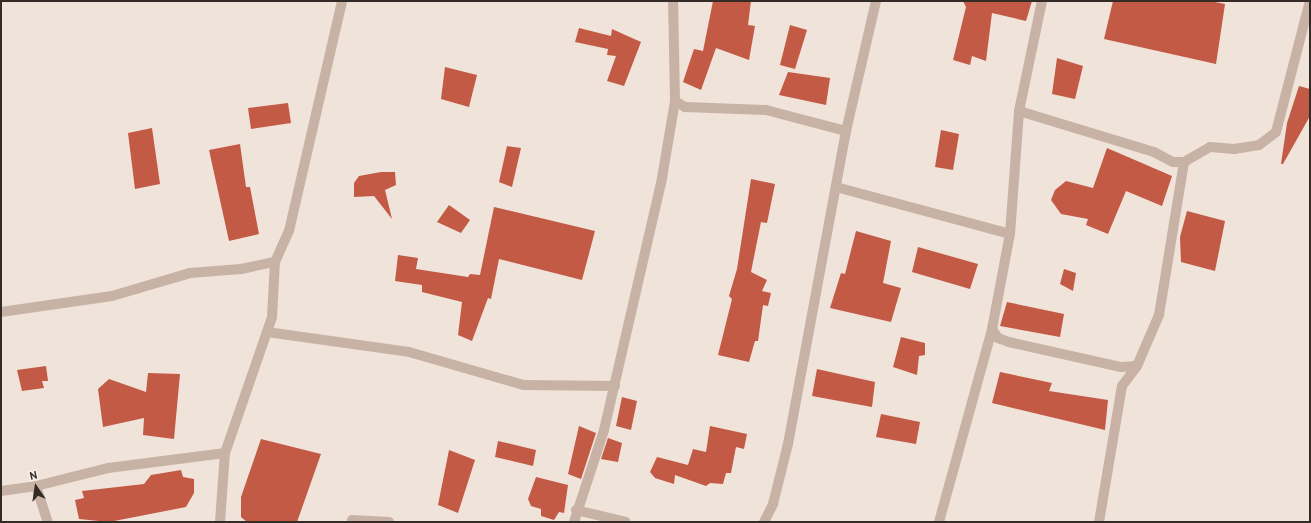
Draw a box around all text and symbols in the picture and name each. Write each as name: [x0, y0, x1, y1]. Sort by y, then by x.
north arrow: [16, 467, 56, 507]
text: N: [28, 468, 38, 483]

